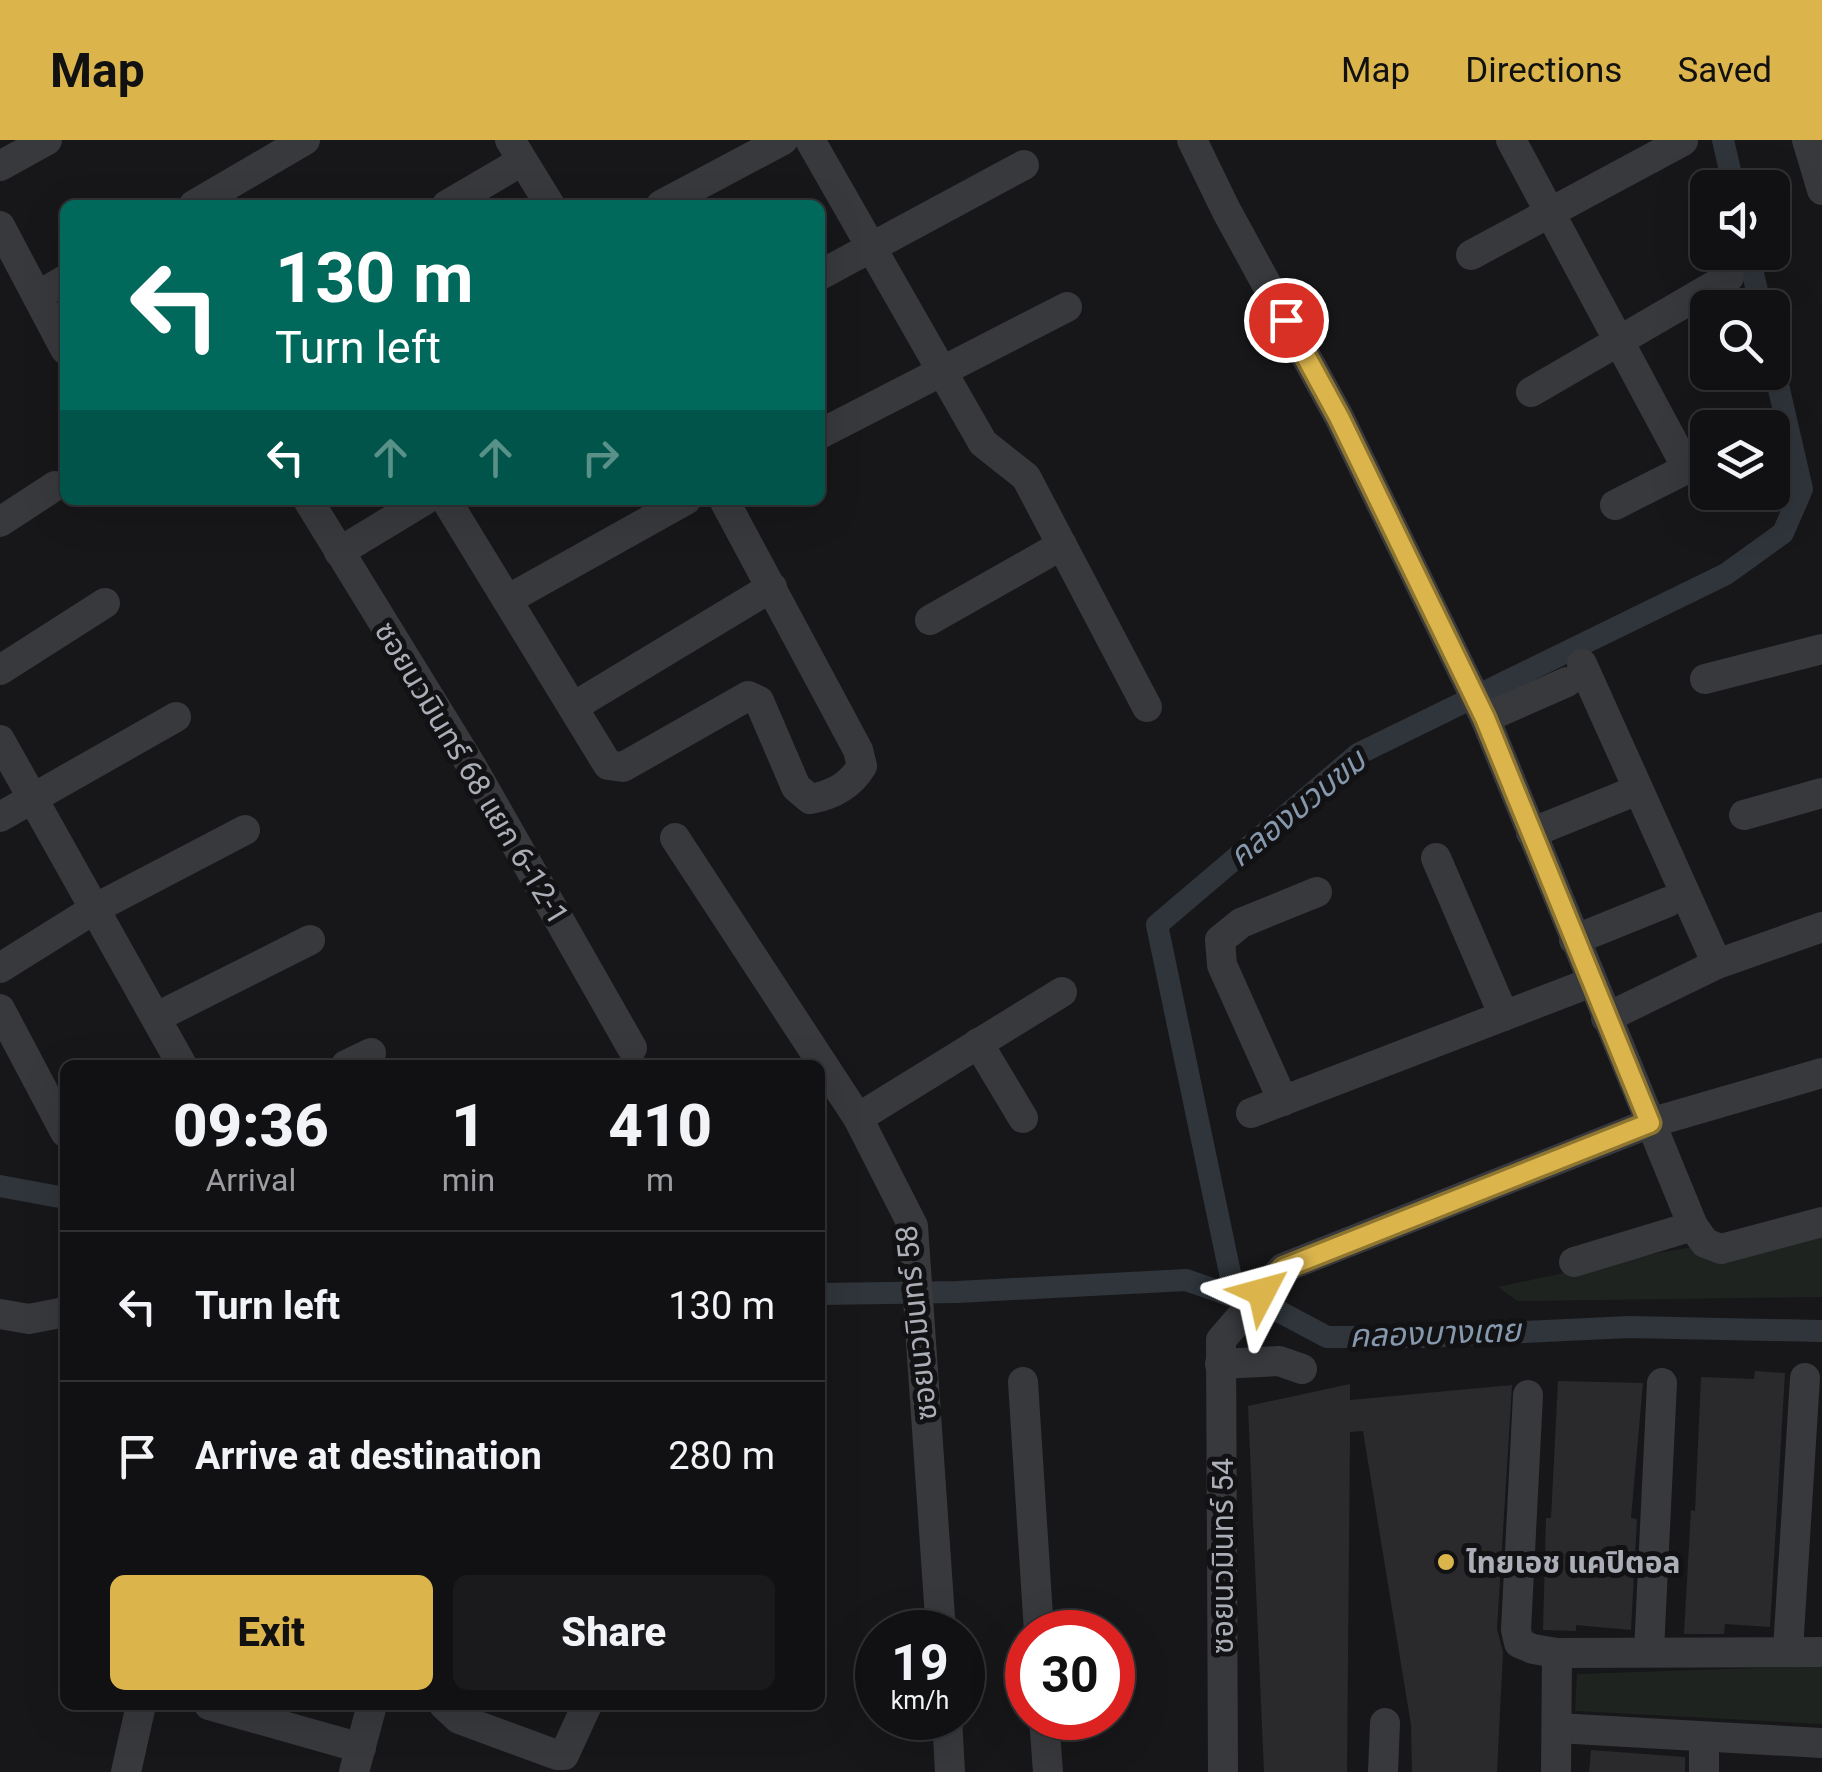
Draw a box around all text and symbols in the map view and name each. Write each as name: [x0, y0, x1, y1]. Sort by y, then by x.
text: Map: [50, 42, 145, 99]
text: Map: [1341, 50, 1410, 91]
text: Directions: [1465, 50, 1622, 91]
text: Saved: [1677, 50, 1772, 91]
map controls: [1690, 170, 1790, 510]
button: sound: [1690, 170, 1790, 270]
text: 130 m: [275, 237, 474, 319]
icon: left: [110, 240, 240, 370]
pin: [1244, 278, 1329, 363]
button: search: [1690, 290, 1790, 390]
icon: arrive: [1259, 293, 1314, 348]
text: Turn left: [275, 321, 441, 374]
button: layers: [1690, 410, 1790, 510]
icon: left: [258, 430, 313, 485]
icon: ahead: [363, 430, 418, 485]
icon: ahead: [468, 430, 523, 485]
icon: right: [573, 430, 628, 485]
street label: ซอยนวมินทร์ 68 แยก 6-12-1: [368, 615, 576, 931]
water label: คลองบวบขม: [1221, 740, 1375, 875]
text: 09:36: [173, 1090, 329, 1161]
text: 1: [451, 1090, 486, 1161]
text: 410: [608, 1090, 712, 1161]
text: Arrival: [205, 1161, 296, 1199]
text: min: [442, 1161, 495, 1199]
text: m: [646, 1161, 674, 1199]
street label: ซอยนวมินทร์ 58: [888, 1224, 944, 1422]
position arrow: [1210, 1240, 1314, 1344]
icon: left: [110, 1279, 165, 1334]
text: Turn left: [195, 1284, 340, 1328]
text: 130 m: [668, 1284, 775, 1328]
water label: คลองบางเตย: [1349, 1311, 1523, 1355]
icon: arrive: [110, 1429, 165, 1484]
text: Arrive at destination: [195, 1434, 542, 1478]
text: 280 m: [668, 1434, 775, 1478]
street label: ซอยนวมินทร์ 54: [1205, 1458, 1240, 1654]
place label: ไทยเอช แคปิตอล: [1466, 1545, 1681, 1580]
marker: ไทยเอช แคปิตอล: [1435, 1551, 1457, 1573]
button: Exit: [110, 1575, 433, 1690]
button: Share: [453, 1575, 775, 1690]
speed limit sign: 30: [1005, 1610, 1135, 1740]
text: 19: [891, 1634, 949, 1692]
text: km/h: [891, 1686, 949, 1715]

